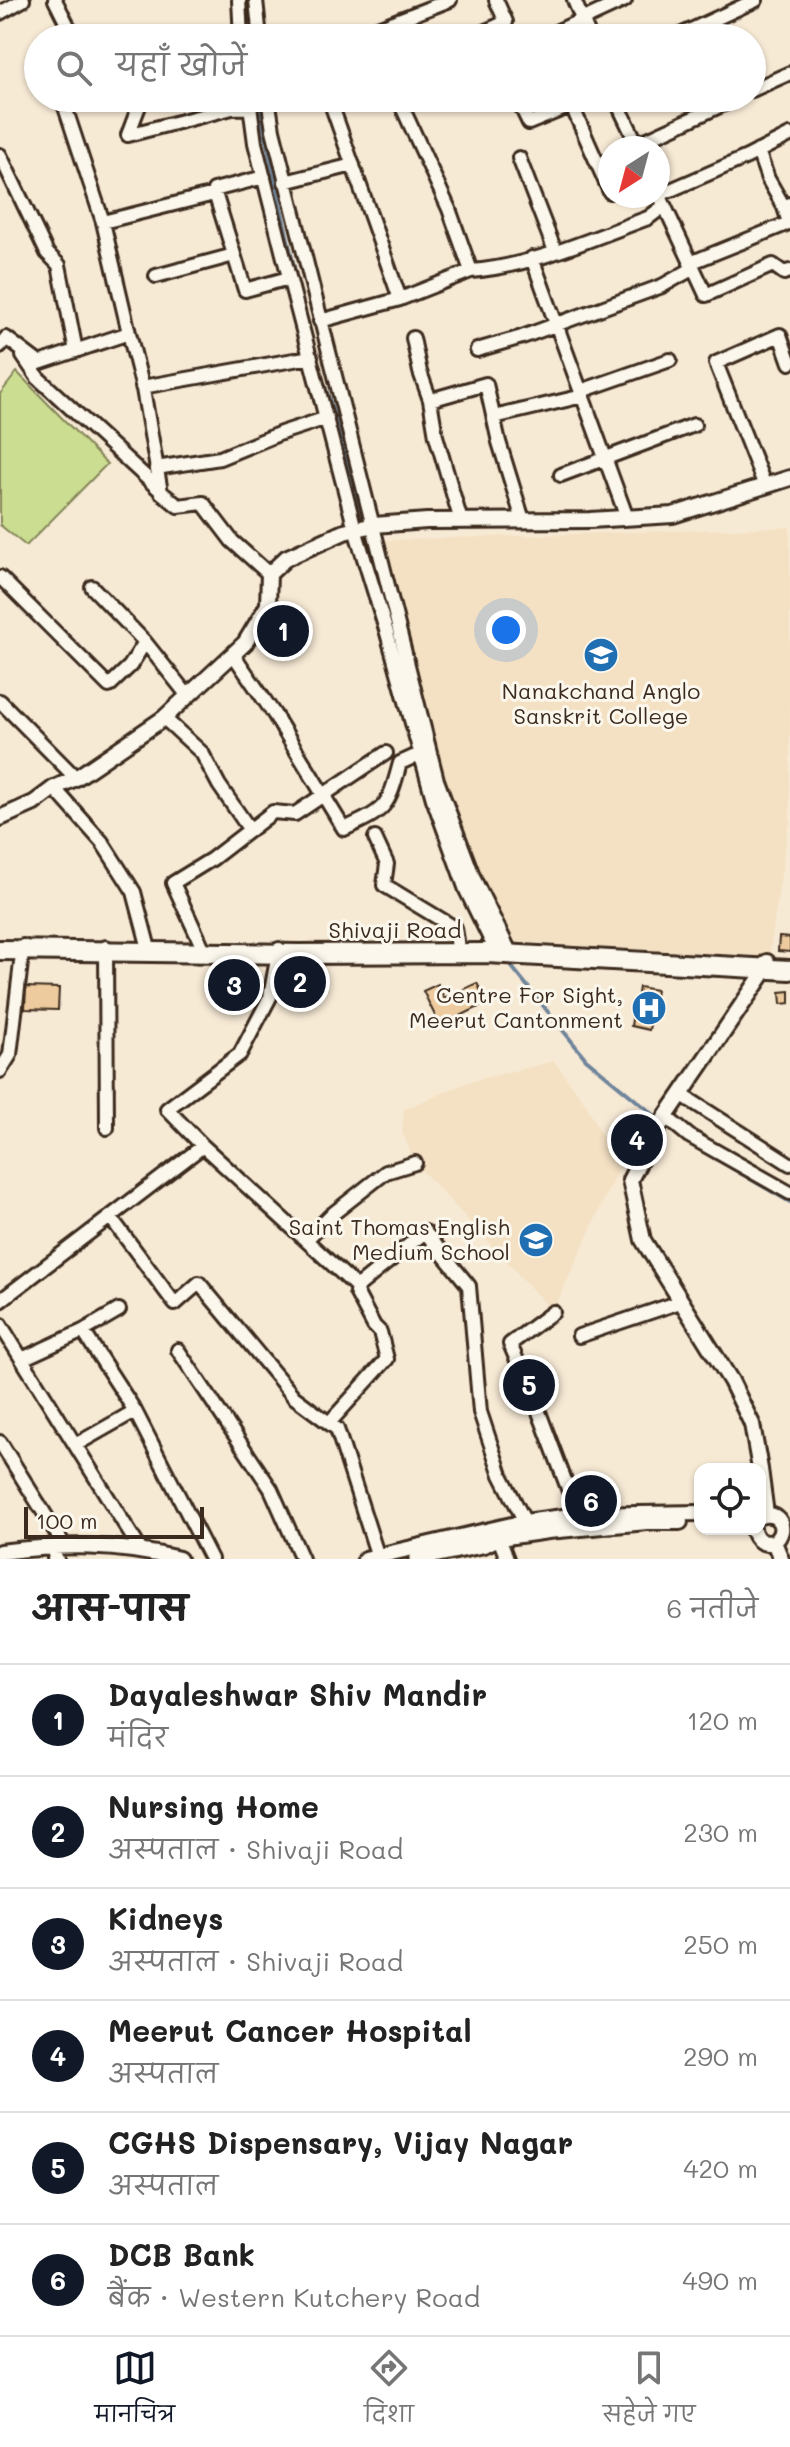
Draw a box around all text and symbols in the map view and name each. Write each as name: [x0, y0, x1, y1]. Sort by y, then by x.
search box: [24, 24, 766, 112]
text: यहाँ खोजें: [116, 44, 247, 84]
icon: search: [52, 46, 96, 90]
north arrow: [598, 136, 670, 208]
pin: 1: [257, 601, 309, 661]
your location: [486, 610, 526, 650]
school or university icon: Nanakchand Anglo Sanskrit College: [582, 636, 620, 674]
place label: Nanakchand Anglo Sanskrit College: [502, 676, 700, 730]
street label: Shivaji Road: [329, 915, 461, 944]
pin: 2: [274, 952, 326, 1012]
pin: 3: [208, 955, 260, 1015]
place label: Centre For Sight, Meerut Cantonment: [409, 980, 623, 1034]
hospital icon: Centre For Sight, Meerut Cantonment: [630, 989, 668, 1027]
pin: 4: [611, 1110, 663, 1170]
place label: Saint Thomas English Medium School: [289, 1212, 510, 1266]
school or university icon: Saint Thomas English Medium School: [517, 1221, 555, 1259]
pin: 5: [503, 1355, 555, 1415]
map controls: [694, 1463, 766, 1535]
button: locate: [694, 1463, 766, 1535]
pin: 6: [565, 1471, 617, 1531]
scale bar: [24, 1503, 204, 1539]
text: 100 m: [36, 1506, 98, 1535]
text: आस-पास: [32, 1584, 188, 1629]
text: 6 नतीजे: [667, 1591, 758, 1625]
text: Dayaleshwar Shiv Mandir: [108, 1674, 487, 1714]
text: 1: [52, 1703, 64, 1737]
text: 120 m: [687, 1703, 758, 1737]
text: मंदिर: [108, 1720, 168, 1754]
text: Nursing Home: [108, 1786, 319, 1826]
text: 2: [51, 1815, 65, 1849]
text: 230 m: [683, 1815, 758, 1849]
text: अस्पताल · Shivaji Road: [108, 1832, 403, 1866]
text: Kidneys: [108, 1898, 223, 1938]
text: 3: [50, 1927, 66, 1961]
text: 250 m: [683, 1927, 758, 1961]
text: अस्पताल · Shivaji Road: [108, 1944, 403, 1978]
text: Meerut Cancer Hospital: [108, 2010, 471, 2050]
text: 4: [50, 2039, 66, 2073]
text: 290 m: [683, 2039, 758, 2073]
text: अस्पताल: [108, 2056, 218, 2090]
text: CGHS Dispensary, Vijay Nagar: [108, 2122, 573, 2162]
text: 5: [50, 2151, 66, 2185]
text: 420 m: [683, 2151, 758, 2185]
text: अस्पताल: [108, 2168, 218, 2202]
text: DCB Bank: [108, 2234, 255, 2274]
text: 6: [50, 2263, 66, 2297]
text: 490 m: [682, 2263, 758, 2297]
text: बैंक · Western Kutchery Road: [108, 2280, 480, 2314]
tab: मानचित्र: [94, 2346, 175, 2439]
tab: दिशा: [364, 2346, 414, 2439]
tab: सहेजे गए: [603, 2346, 696, 2439]

